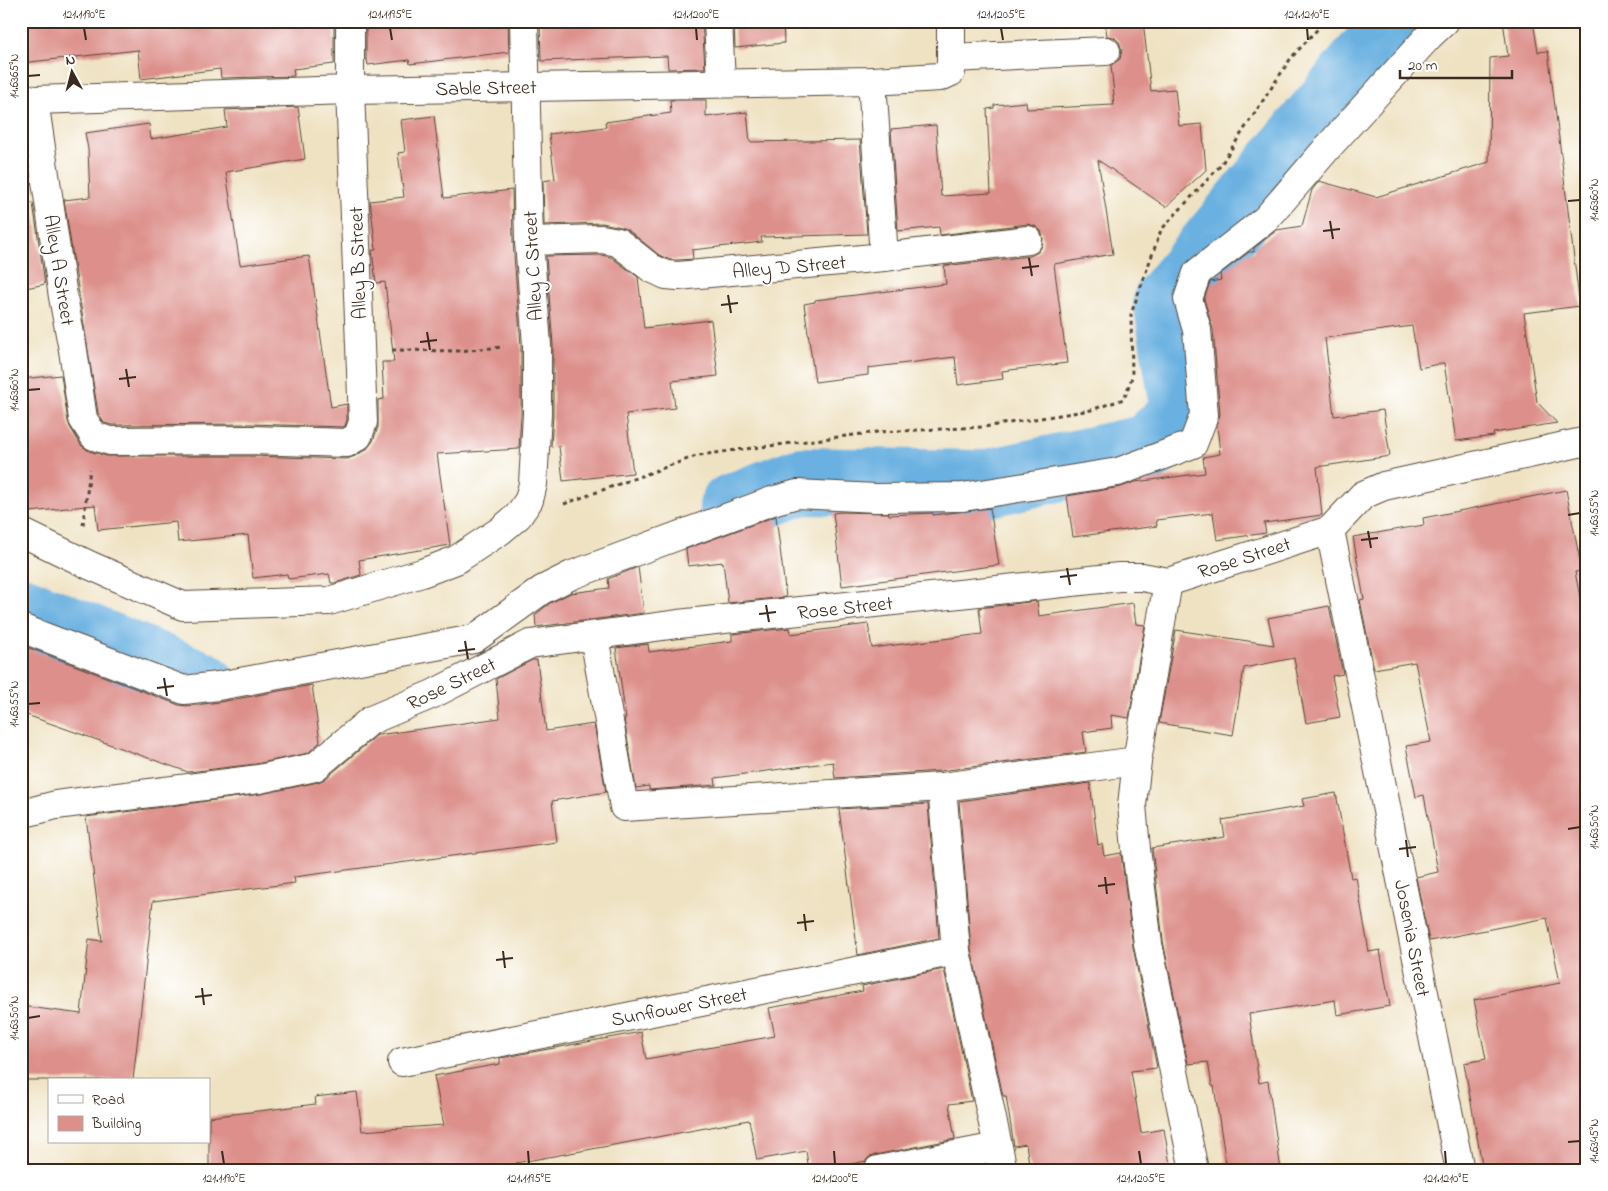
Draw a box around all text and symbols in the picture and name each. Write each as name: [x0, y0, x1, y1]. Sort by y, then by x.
text: 121.1190°E: [63, 6, 105, 24]
text: 121.1195°E: [368, 6, 412, 24]
text: 121.1200°E: [673, 6, 719, 24]
text: 121.1205°E: [977, 6, 1025, 24]
text: 121.1210°E: [1284, 6, 1330, 24]
north arrow: [48, 48, 98, 98]
scale bar: [1400, 48, 1513, 80]
text: N: [65, 50, 77, 72]
text: 14.6365°N: [6, 54, 24, 98]
text: 20 m: [1408, 55, 1438, 77]
street label: Sable Street: [435, 74, 537, 105]
text: 14.6360°N: [1586, 178, 1604, 222]
street label: Alley B Street: [343, 206, 376, 320]
street label: Alley C Street: [517, 210, 552, 322]
street label: Alley A Street: [34, 213, 81, 328]
street label: Alley D Street: [731, 249, 848, 288]
text: 14.6360°N: [6, 368, 24, 412]
text: 14.6355°N: [1586, 490, 1604, 536]
street label: Rose Street: [1195, 531, 1295, 588]
street label: Rose Street: [796, 590, 895, 629]
street label: Rose Street: [403, 651, 502, 719]
text: 14.6355°N: [6, 681, 24, 727]
text: 14.6350°N: [1586, 805, 1604, 849]
street label: Josenia Street: [1385, 877, 1436, 1000]
street label: Sunflower Street: [609, 981, 750, 1036]
text: 14.6350°N: [6, 996, 24, 1040]
legend: [48, 1078, 210, 1144]
text: Road: [92, 1089, 125, 1111]
text: Building: [91, 1113, 141, 1136]
text: 14.6345°N: [1586, 1119, 1604, 1163]
text: 121.1190°E: [203, 1170, 245, 1188]
text: 121.1195°E: [507, 1170, 551, 1188]
text: 121.1200°E: [812, 1170, 858, 1188]
text: 121.1205°E: [1117, 1170, 1165, 1188]
text: 121.1210°E: [1423, 1170, 1469, 1188]

